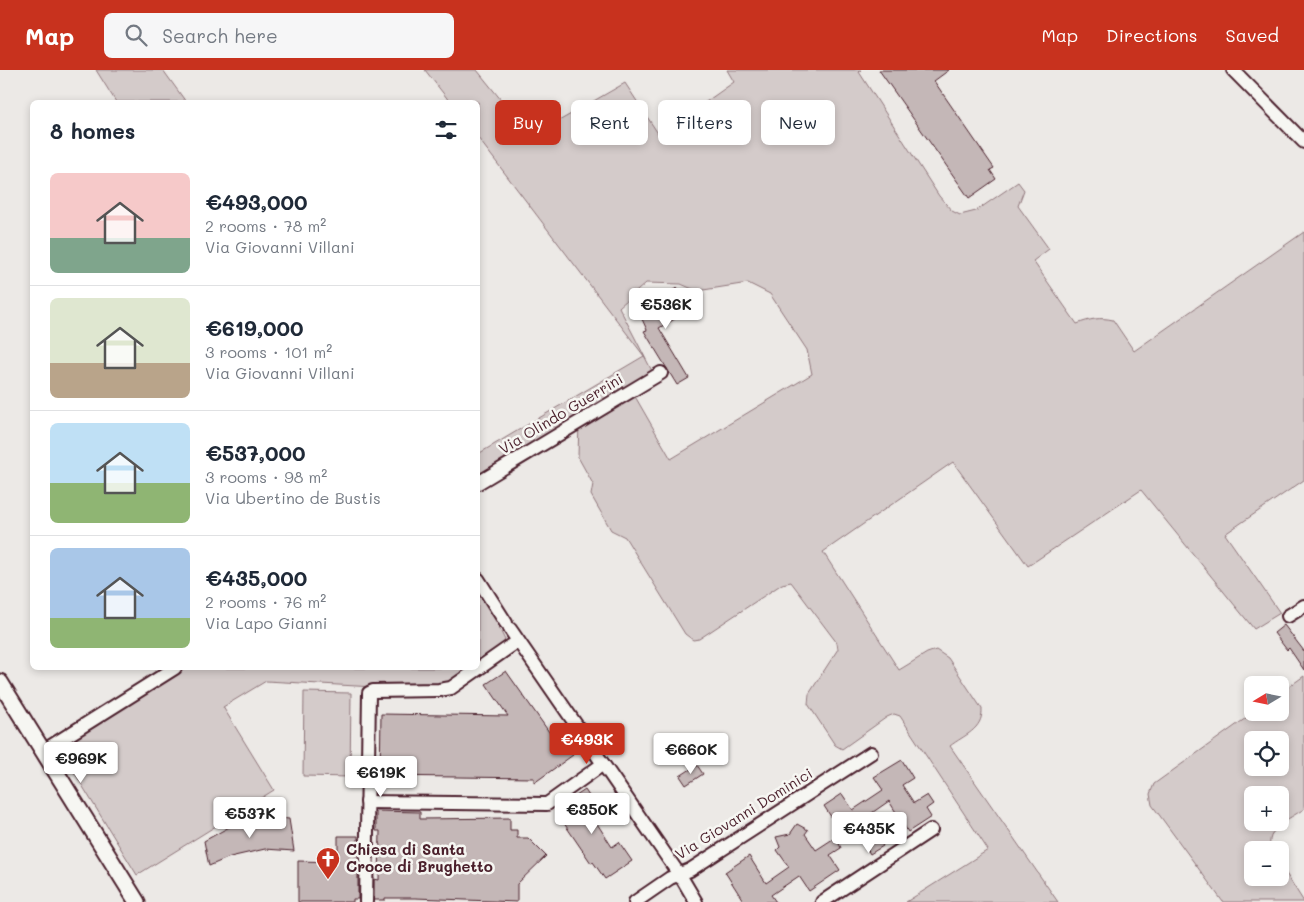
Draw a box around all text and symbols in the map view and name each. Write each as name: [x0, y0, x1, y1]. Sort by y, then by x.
search box: [104, 13, 454, 58]
text: Map: [25, 20, 74, 51]
icon: search: [122, 21, 150, 49]
text: Search here: [162, 23, 278, 48]
text: Map: [1041, 23, 1078, 47]
text: Directions: [1106, 23, 1198, 47]
text: Saved: [1226, 23, 1279, 47]
chip: Buy: [495, 100, 561, 145]
chip: Rent: [571, 100, 648, 145]
chip: Filters: [658, 100, 751, 145]
chip: New: [761, 100, 835, 145]
icon: filters: [432, 116, 460, 144]
text: 8 homes: [50, 117, 135, 144]
text: €493,000: [205, 188, 308, 215]
icon: home: [90, 193, 150, 253]
text: 2 rooms · 78 m²: [205, 215, 326, 236]
text: Via Giovanni Villani: [205, 236, 355, 257]
pin: €536K: [631, 288, 701, 330]
text: €536K: [640, 293, 692, 314]
text: €619,000: [205, 314, 304, 341]
icon: home: [90, 318, 150, 378]
text: 3 rooms · 101 m²: [205, 341, 332, 362]
text: Via Giovanni Villani: [205, 362, 355, 383]
street label: Via Olindo Guerrini: [495, 368, 626, 458]
text: €537,000: [205, 439, 306, 466]
icon: home: [90, 443, 150, 503]
text: 3 rooms · 98 m²: [205, 466, 327, 487]
text: Via Ubertino de Bustis: [205, 487, 381, 508]
text: €435,000: [205, 564, 307, 591]
icon: home: [90, 568, 150, 628]
text: 2 rooms · 76 m²: [205, 591, 326, 612]
text: Via Lapo Gianni: [205, 612, 327, 633]
north arrow: [1244, 676, 1289, 721]
map controls: [1244, 676, 1289, 886]
pin: €493K: [552, 722, 622, 765]
text: €493K: [561, 728, 613, 749]
button: locate: [1244, 731, 1289, 776]
pin: €660K: [656, 732, 726, 775]
text: €660K: [664, 738, 718, 759]
pin: €969K: [46, 742, 116, 784]
text: €969K: [55, 747, 107, 768]
pin: €619K: [346, 756, 416, 798]
text: €619K: [356, 761, 406, 782]
street label: Via Giovanni Dominici: [671, 763, 816, 864]
button: +: [1244, 786, 1289, 831]
pin: €350K: [557, 792, 627, 835]
pin: €537K: [215, 796, 285, 839]
text: €350K: [566, 798, 618, 819]
text: €537K: [224, 802, 276, 823]
pin: €435K: [834, 812, 904, 854]
text: €435K: [843, 817, 895, 838]
place label: Chiesa di Santa Croce di Brughetto: [346, 839, 493, 876]
button: −: [1244, 841, 1289, 886]
church icon: Chiesa di Santa Croce di Brughetto: [315, 846, 341, 880]

